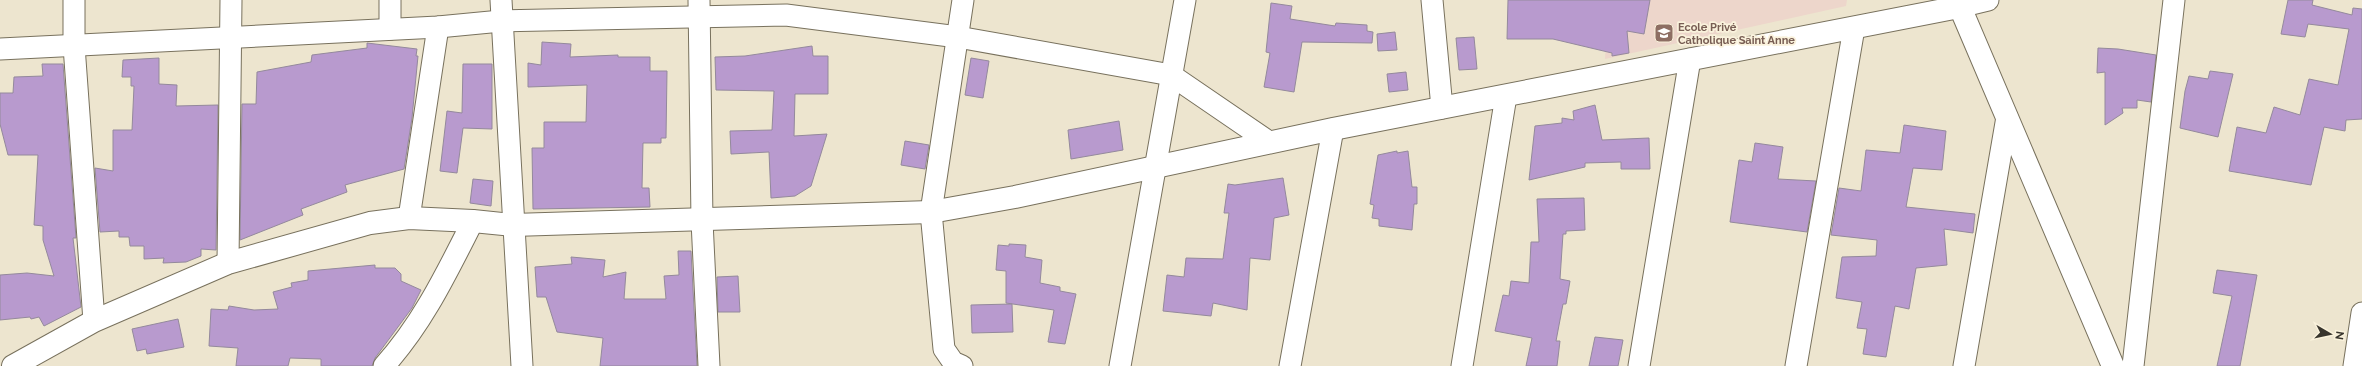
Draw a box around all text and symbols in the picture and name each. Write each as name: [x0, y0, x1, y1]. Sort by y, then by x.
place label: Ecole Privé Catholique Saint Anne: [1678, 21, 1795, 47]
school or university icon: Ecole Privé Catholique Saint Anne: [1653, 22, 1675, 44]
north arrow: [2310, 314, 2350, 354]
text: N: [2332, 330, 2346, 341]

